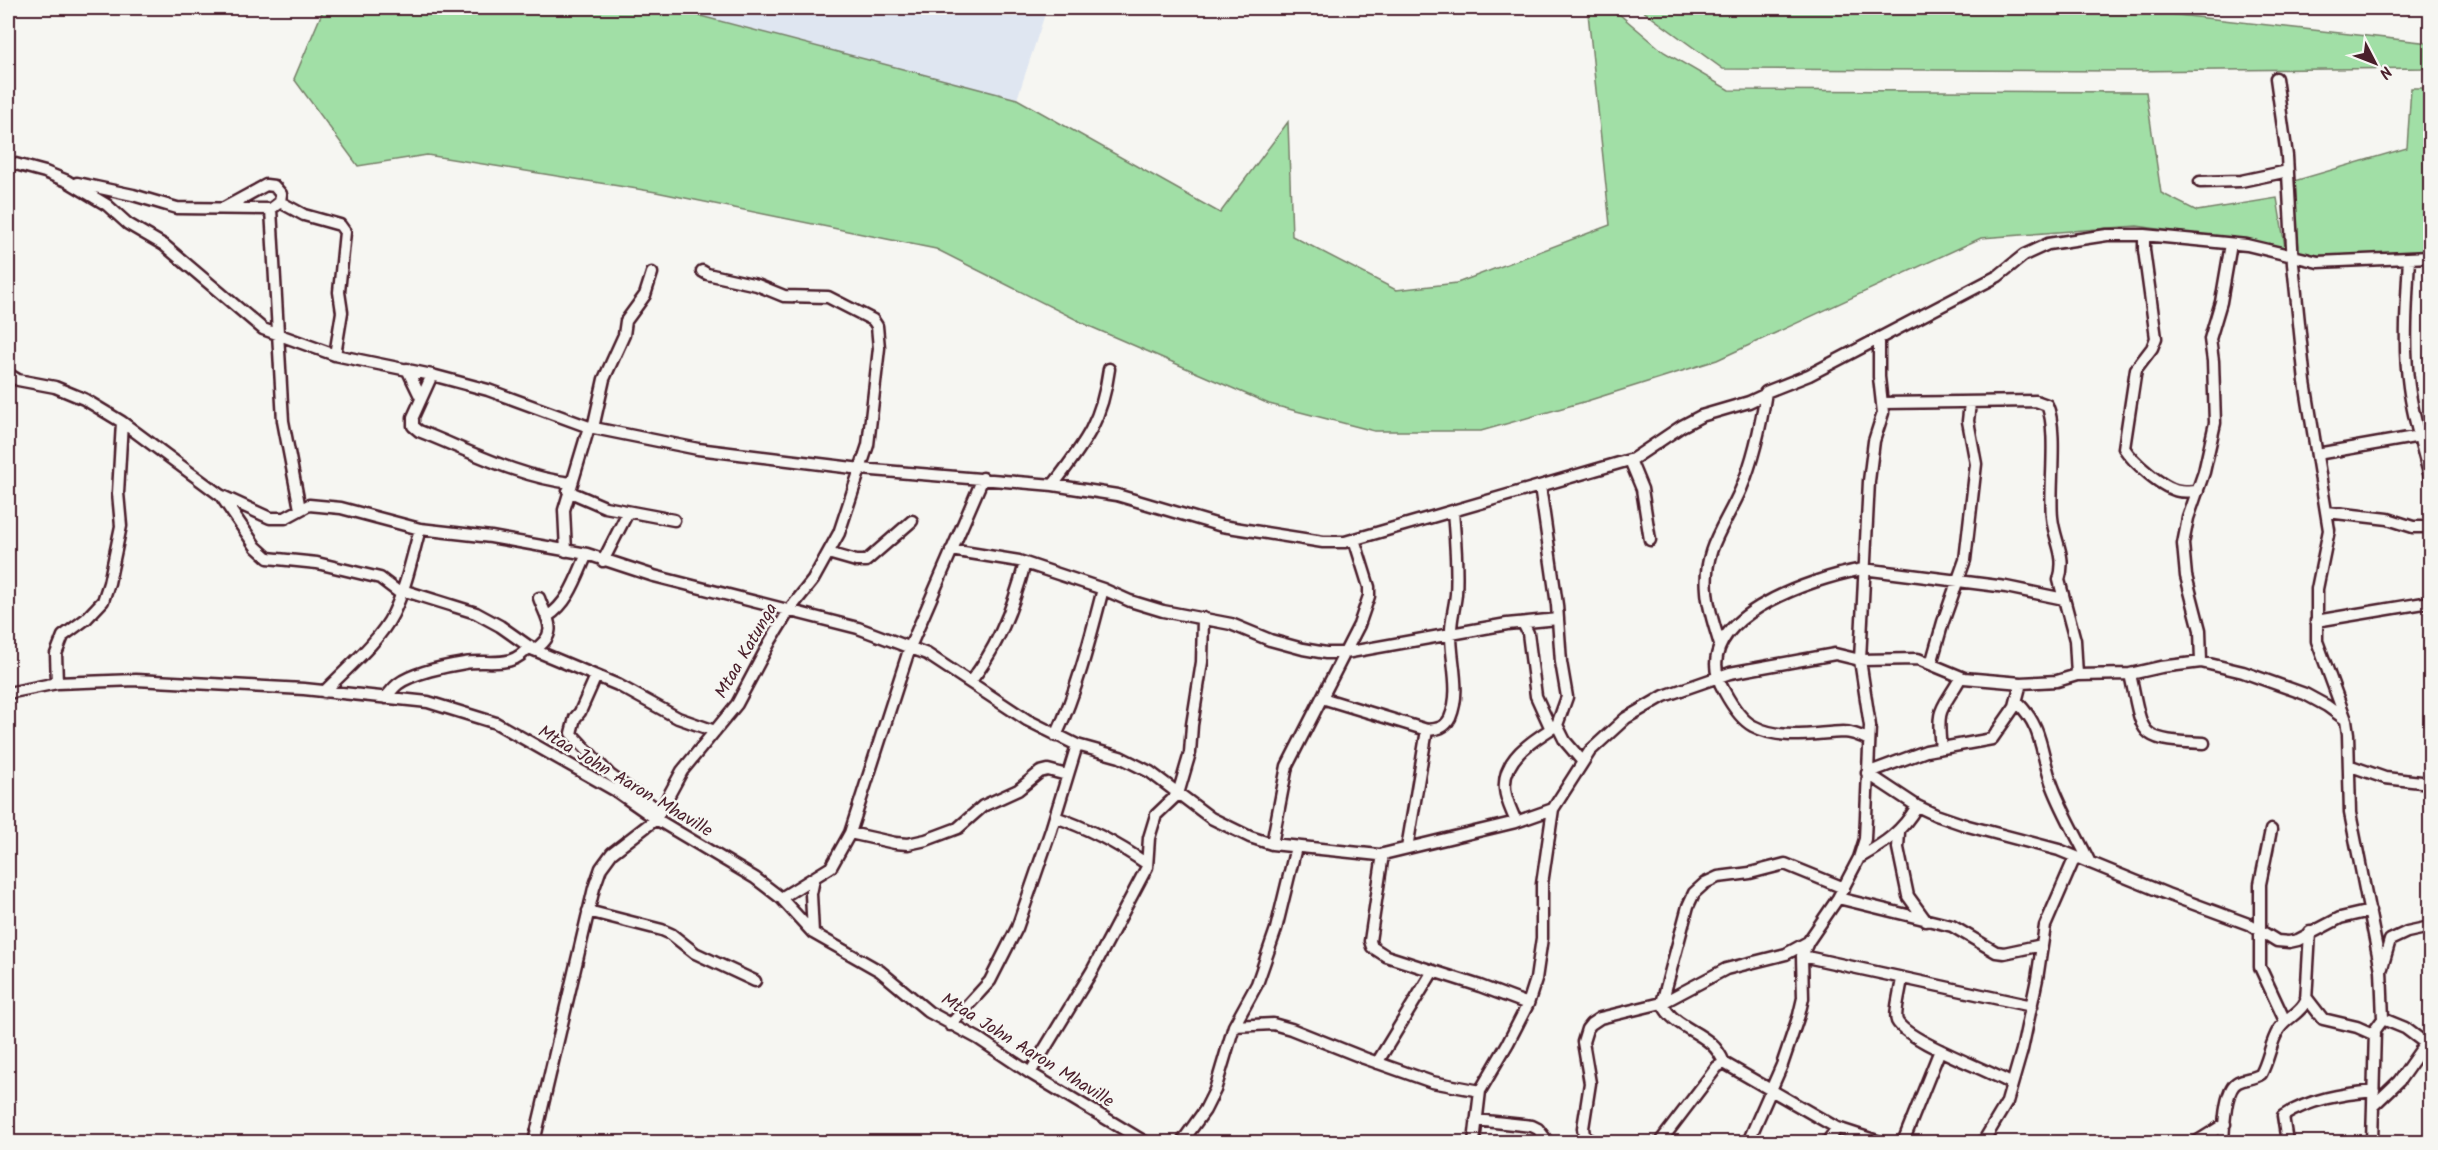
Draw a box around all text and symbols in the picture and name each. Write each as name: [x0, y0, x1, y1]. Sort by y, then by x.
north arrow: [2345, 33, 2405, 93]
text: N: [2372, 60, 2398, 84]
street label: Mtaa Katunga: [708, 598, 786, 704]
street label: Mtaa John Aaron Mhaville: [532, 718, 718, 846]
street label: Mtaa John Aaron Mhaville: [935, 986, 1119, 1116]

